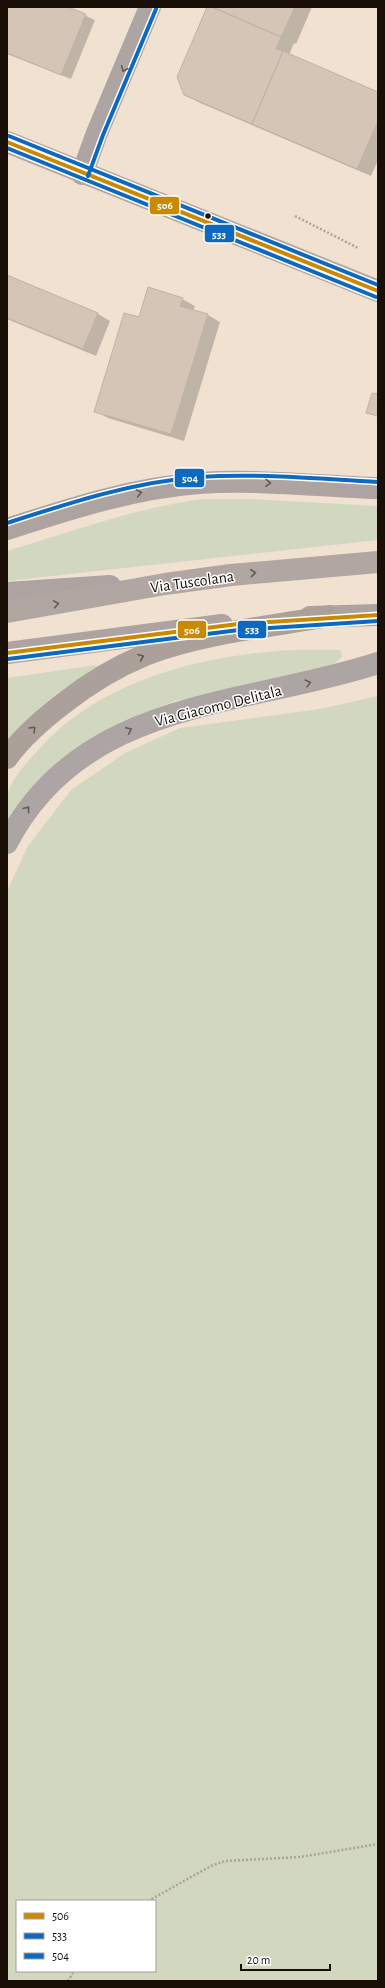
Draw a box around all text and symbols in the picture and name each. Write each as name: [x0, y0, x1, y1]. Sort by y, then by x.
one-way arrow: [121, 64, 129, 72]
line badge: 506: [149, 196, 180, 215]
text: 506: [157, 200, 173, 211]
unlabelled marker: [203, 211, 213, 221]
line badge: 533: [204, 224, 235, 243]
text: 533: [212, 229, 226, 240]
line badge: 504: [174, 468, 205, 488]
text: 504: [182, 473, 198, 484]
one-way arrow: [265, 479, 271, 488]
one-way arrow: [136, 489, 142, 497]
street label: Via Tuscolana: [149, 568, 235, 596]
one-way arrow: [250, 568, 256, 577]
one-way arrow: [53, 600, 59, 609]
line badge: 506: [177, 620, 207, 639]
line badge: 533: [237, 620, 267, 639]
text: 533: [245, 624, 259, 635]
text: 506: [184, 625, 200, 636]
one-way arrow: [137, 654, 144, 662]
one-way arrow: [305, 679, 311, 687]
street label: Via Giacomo Delitala: [153, 682, 283, 729]
one-way arrow: [28, 726, 36, 734]
one-way arrow: [124, 727, 132, 735]
one-way arrow: [23, 807, 30, 814]
legend: [16, 1900, 156, 1972]
text: 506: [52, 1910, 69, 1922]
text: 533: [52, 1930, 67, 1942]
scale bar: [241, 1946, 330, 1972]
text: 504: [52, 1950, 69, 1962]
text: 20 m: [247, 1954, 270, 1966]

